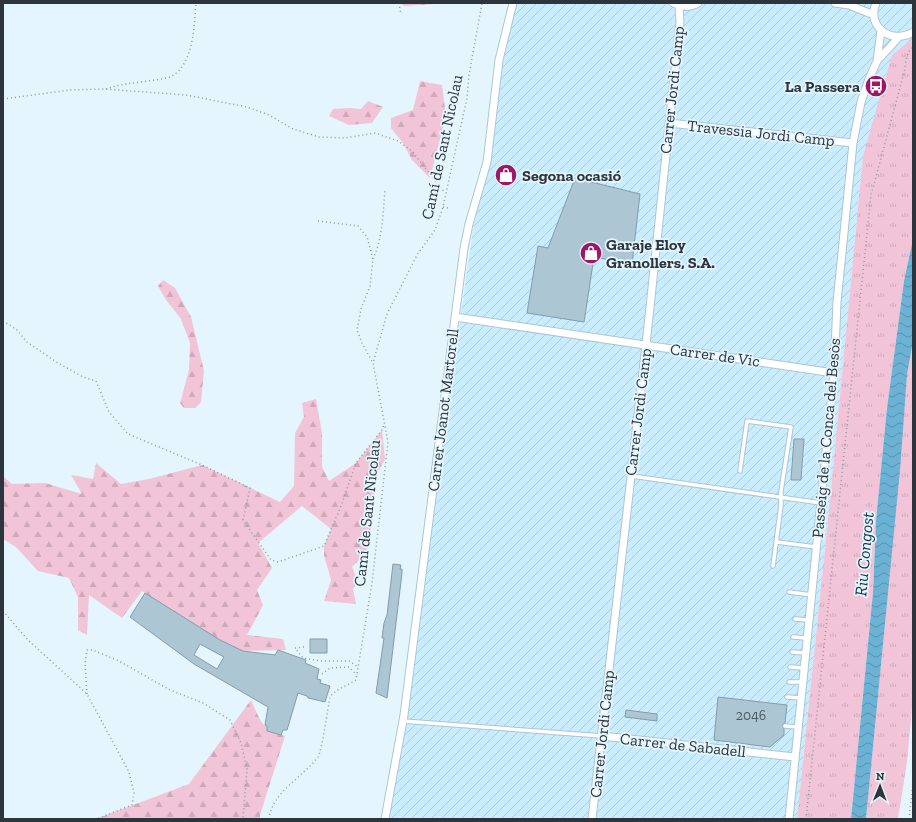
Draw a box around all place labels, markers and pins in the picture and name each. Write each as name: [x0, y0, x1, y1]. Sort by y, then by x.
bus stop icon: La Passera: [863, 73, 889, 99]
place label: La Passera: [785, 77, 860, 96]
shop icon: Segona ocasió: [493, 162, 519, 188]
place label: Segona ocasió: [522, 166, 622, 185]
place label: Garaje Eloy Granollers, S.A.: [606, 235, 715, 272]
shop icon: Garaje Eloy Granollers, S.A.: [578, 240, 604, 266]

